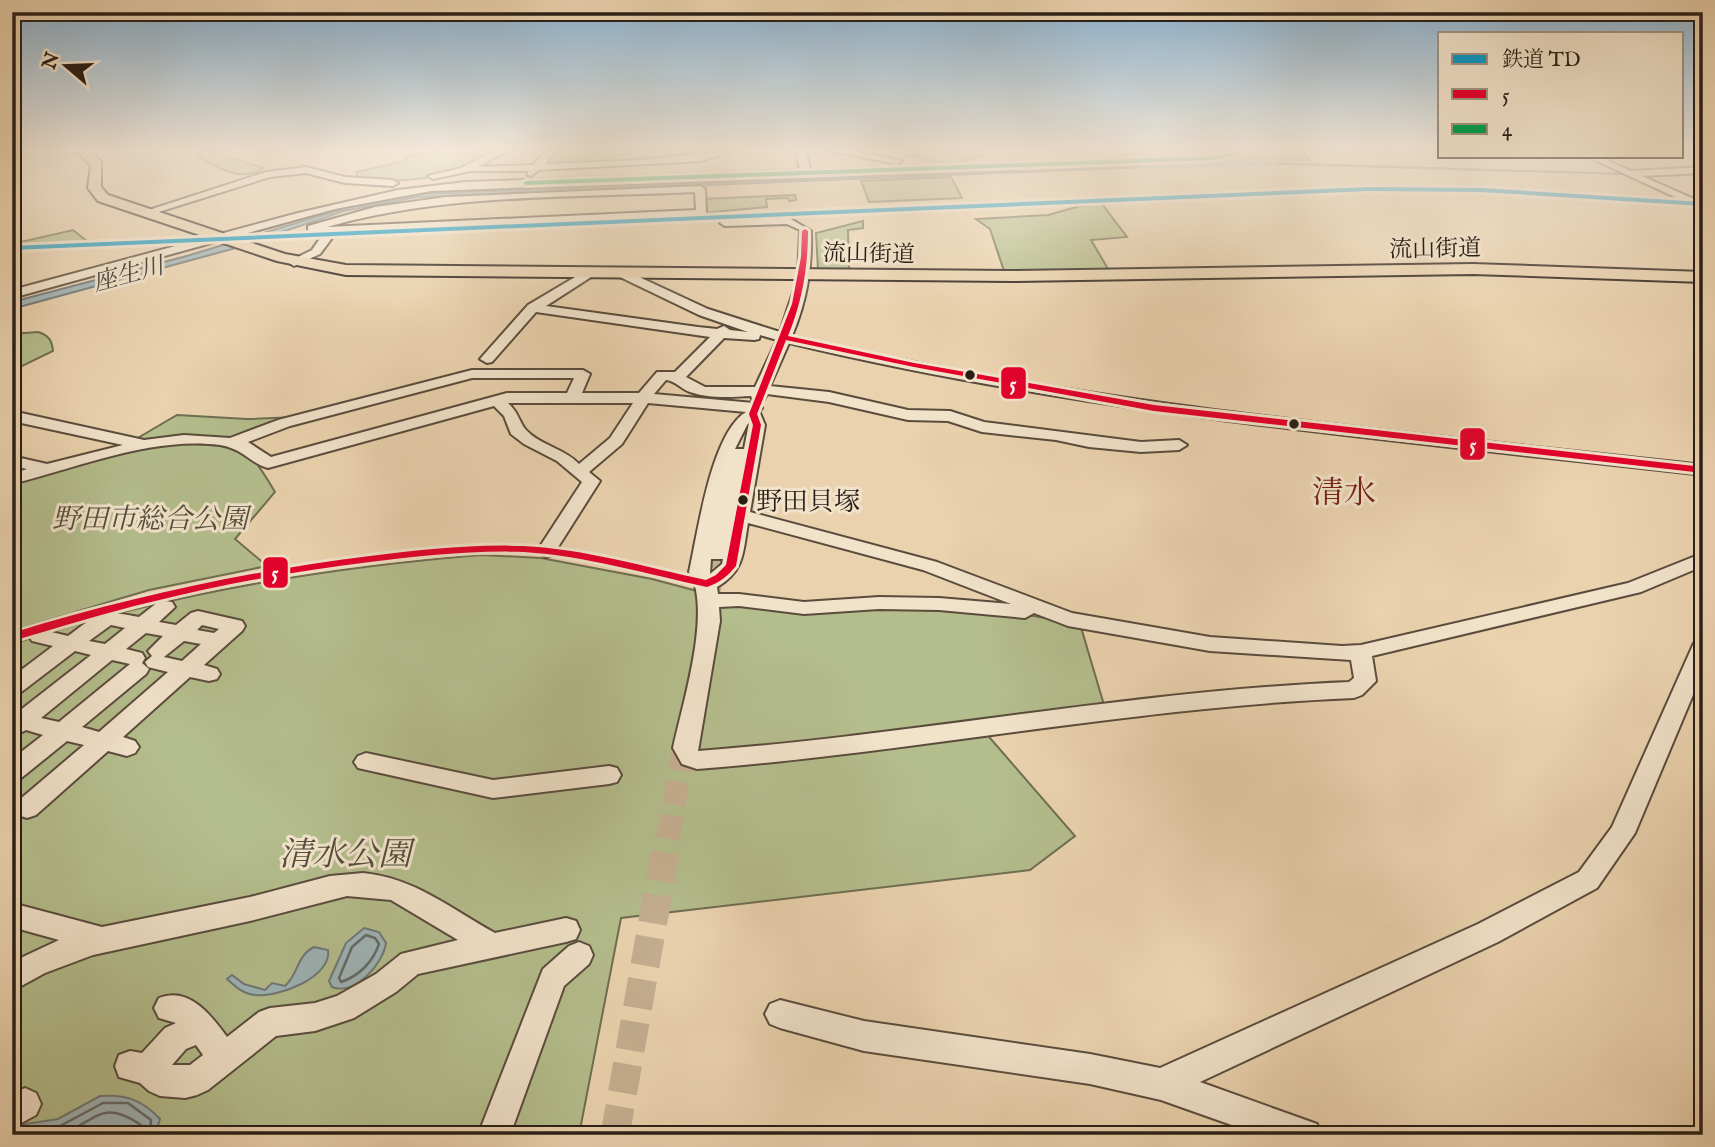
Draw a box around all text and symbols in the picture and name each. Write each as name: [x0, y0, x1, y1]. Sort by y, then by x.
north arrow: [32, 32, 102, 102]
legend: [1438, 32, 1684, 158]
text: 鉄道 TD: [1502, 47, 1581, 74]
text: N: [37, 49, 66, 74]
text: 5: [1502, 83, 1510, 110]
text: 4: [1502, 117, 1513, 144]
street label: 流山街道: [1389, 234, 1481, 265]
street label: 流山街道: [823, 239, 915, 270]
water label: 座生川: [90, 250, 170, 300]
line badge: 5: [1000, 366, 1027, 400]
unlabelled marker: [963, 368, 977, 382]
text: 5: [1010, 373, 1017, 397]
unlabelled marker: [1287, 417, 1301, 431]
line badge: 5: [1459, 427, 1486, 461]
text: 5: [1470, 434, 1477, 458]
district label: 清水: [1312, 474, 1376, 515]
place label: 野田貝塚: [756, 486, 860, 519]
marker: 野田貝塚: [736, 493, 750, 507]
park label: 野田市総合公園: [52, 503, 252, 538]
line badge: 5: [262, 556, 289, 589]
text: 5: [272, 562, 279, 586]
park label: 清水公園: [279, 835, 416, 877]

